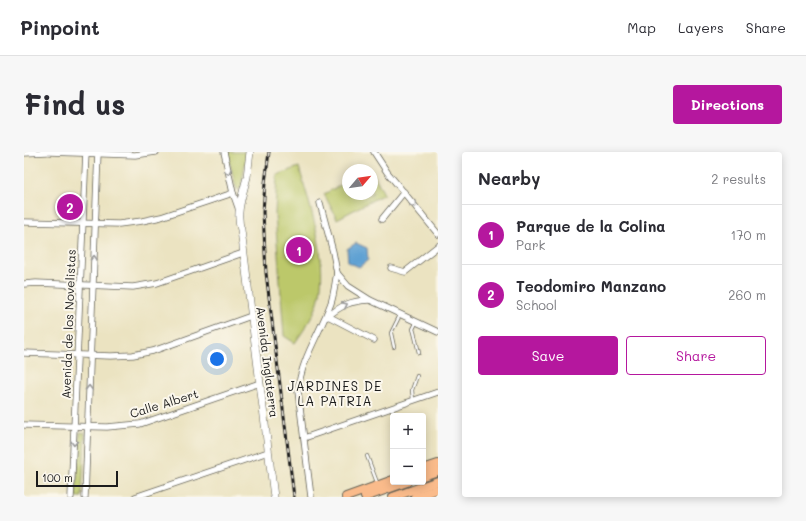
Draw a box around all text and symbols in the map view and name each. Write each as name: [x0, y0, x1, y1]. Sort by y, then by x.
text: Pinpoint: [20, 15, 100, 40]
text: Map: [627, 18, 656, 37]
text: Layers: [678, 18, 724, 37]
text: Share: [746, 18, 786, 37]
button: Directions: [673, 85, 782, 124]
text: Find us: [24, 86, 125, 122]
north arrow: [342, 164, 378, 200]
text: Nearby: [478, 167, 540, 189]
one-way arrow: [224, 169, 232, 175]
text: 2 results: [711, 170, 766, 187]
pin: 2: [57, 192, 83, 222]
one-way arrow: [410, 201, 417, 208]
text: Parque de la Colina: [516, 216, 666, 236]
text: 1: [488, 226, 494, 243]
text: 170 m: [730, 226, 766, 243]
pin: 1: [286, 235, 312, 265]
text: Park: [516, 236, 545, 253]
street label: Avenida de los Novelistas: [57, 249, 79, 399]
one-way arrow: [90, 255, 99, 261]
text: Teodomiro Manzano: [516, 276, 666, 296]
text: 2: [487, 286, 495, 303]
text: 260 m: [728, 286, 766, 303]
text: School: [516, 296, 557, 313]
one-way arrow: [341, 302, 348, 310]
street label: Avenida Inglaterra: [253, 306, 283, 418]
button: Save: [478, 336, 618, 375]
button: Share: [626, 336, 766, 375]
your location: [207, 349, 227, 369]
district label: JARDINES DE LA PATRIA: [288, 377, 383, 409]
one-way arrow: [85, 385, 94, 391]
street label: Calle Albert: [128, 385, 200, 421]
map controls: [390, 413, 426, 485]
button: +: [390, 413, 426, 449]
one-way arrow: [70, 440, 78, 446]
button: −: [390, 449, 426, 485]
scale bar: [36, 469, 118, 488]
text: 100 m: [42, 470, 73, 485]

